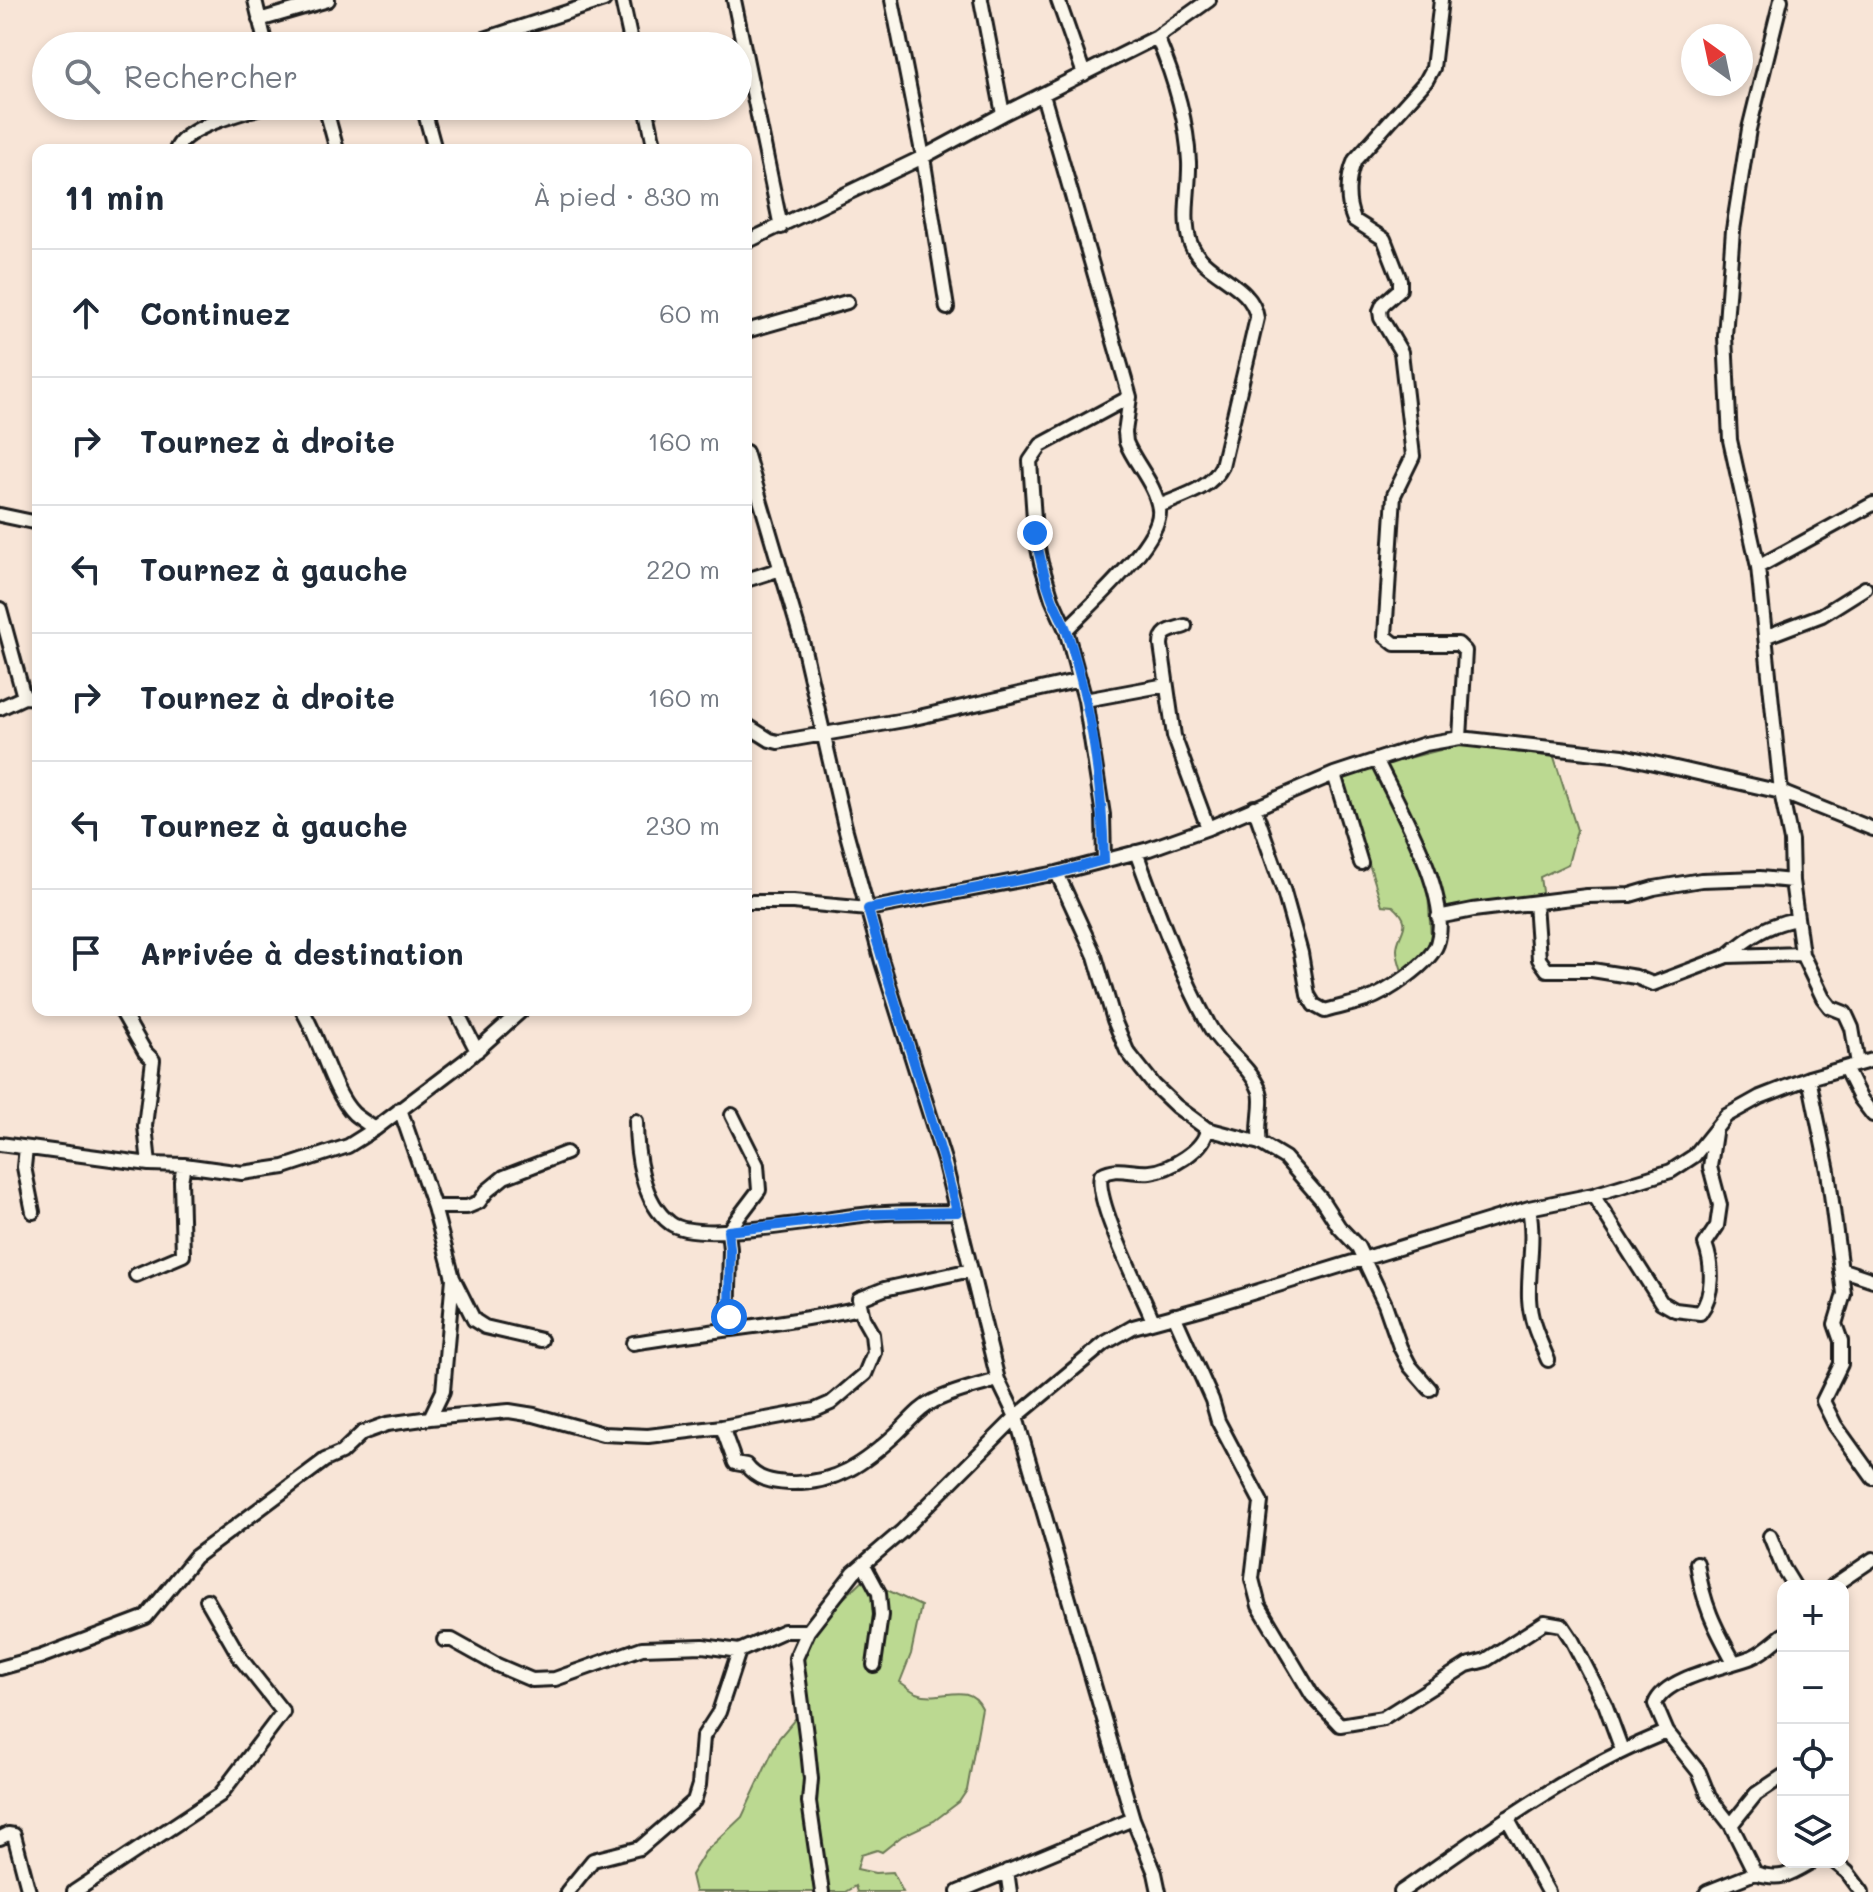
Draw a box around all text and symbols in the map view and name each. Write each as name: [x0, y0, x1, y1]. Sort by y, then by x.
north arrow: [1681, 24, 1753, 96]
search box: [32, 32, 752, 120]
icon: search: [60, 54, 104, 98]
text: Rechercher: [124, 56, 298, 96]
text: 11 min: [64, 174, 164, 219]
text: À pied · 830 m: [533, 179, 720, 213]
icon: ahead: [64, 291, 108, 335]
text: Continuez: [140, 293, 290, 333]
text: 60 m: [659, 296, 720, 330]
icon: right: [64, 419, 108, 463]
text: Tournez à droite: [140, 421, 395, 461]
text: 160 m: [648, 424, 720, 458]
route end: [1017, 515, 1053, 551]
icon: left: [64, 547, 108, 591]
text: Tournez à gauche: [140, 549, 408, 589]
text: 220 m: [646, 552, 720, 586]
icon: right: [64, 675, 108, 719]
text: Tournez à droite: [140, 677, 395, 717]
text: 160 m: [648, 680, 720, 714]
icon: left: [64, 803, 108, 847]
text: Tournez à gauche: [140, 805, 408, 845]
text: 230 m: [645, 808, 720, 842]
icon: arrive: [64, 931, 108, 975]
text: Arrivée à destination: [140, 933, 463, 973]
route start: [711, 1299, 747, 1335]
map controls: [1777, 1580, 1849, 1868]
button: +: [1777, 1580, 1849, 1652]
button: −: [1777, 1652, 1849, 1724]
button: locate: [1777, 1724, 1849, 1796]
button: layers: [1777, 1796, 1849, 1868]

